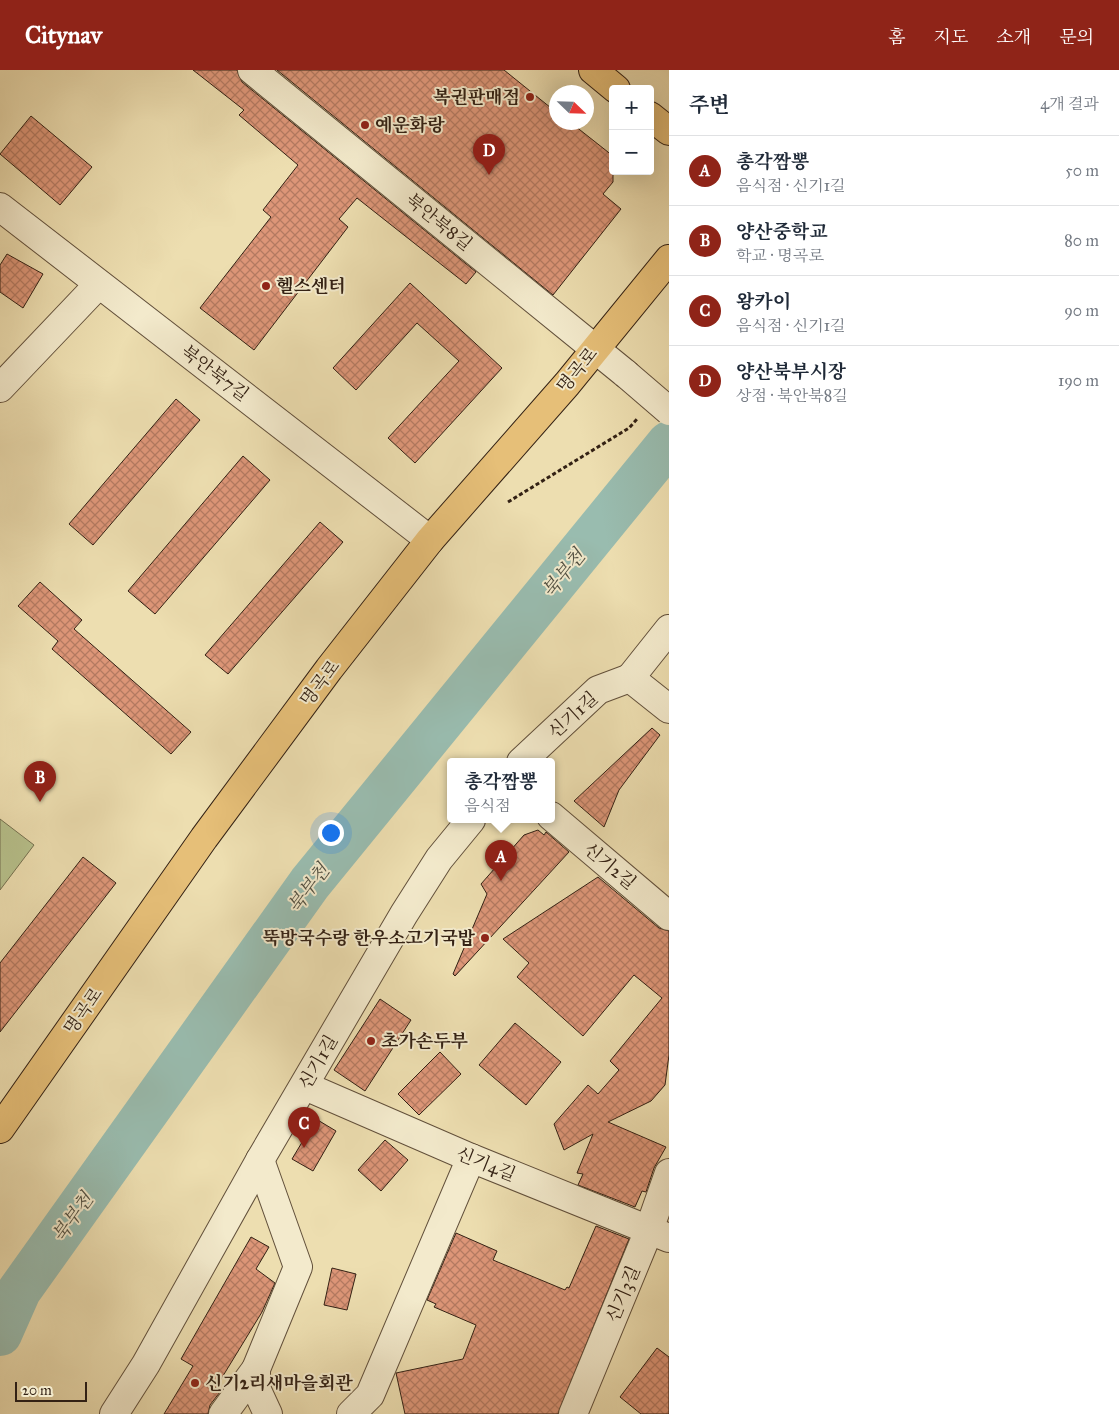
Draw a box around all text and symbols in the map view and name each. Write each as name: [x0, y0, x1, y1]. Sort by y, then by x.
text: Citynav: [25, 20, 102, 50]
text: 홈: [888, 26, 906, 48]
text: 지도: [934, 26, 968, 48]
text: 소개: [996, 26, 1031, 48]
text: 문의: [1059, 26, 1094, 48]
north arrow: [549, 85, 594, 130]
map controls: [609, 85, 654, 175]
button: +: [609, 85, 654, 130]
place label: 복권판매점: [433, 86, 520, 108]
marker: 복권판매점: [524, 91, 536, 103]
text: 주변: [689, 92, 730, 118]
text: 4개 결과: [1040, 94, 1099, 113]
place label: 예운화랑: [375, 114, 445, 136]
marker: 예운화랑: [359, 119, 371, 131]
button: −: [609, 130, 654, 175]
pin: D: [473, 134, 505, 175]
text: 총각짬뽕: [736, 150, 809, 173]
text: A: [700, 161, 710, 180]
text: 50 m: [1065, 161, 1099, 180]
text: 음식점 · 신기1길: [736, 176, 845, 195]
street label: 북안북8길: [401, 189, 477, 255]
text: 양산중학교: [736, 220, 828, 243]
text: B: [700, 231, 710, 250]
text: 80 m: [1064, 231, 1099, 250]
text: 학교 · 명곡로: [736, 246, 824, 265]
place label: 헬스센터: [276, 275, 346, 297]
marker: 헬스센터: [260, 280, 272, 292]
text: 왕카이: [736, 290, 791, 313]
text: C: [700, 301, 710, 320]
text: 90 m: [1064, 301, 1099, 320]
text: 음식점 · 신기1길: [736, 316, 845, 335]
street label: 북안북7길: [177, 340, 253, 406]
street label: 명곡로: [552, 343, 602, 397]
text: 양산북부시장: [736, 360, 846, 383]
text: D: [699, 371, 711, 390]
text: 190 m: [1058, 371, 1099, 390]
text: 상점 · 북안북8길: [736, 386, 848, 405]
water label: 북부천: [537, 543, 591, 602]
street label: 명곡로: [296, 656, 344, 710]
street label: 신기1길: [544, 687, 602, 743]
popup: [447, 758, 555, 823]
pin: B: [24, 761, 56, 802]
text: 총각짬뽕: [464, 770, 538, 793]
text: 음식점: [464, 796, 511, 815]
your location: [318, 820, 344, 846]
street label: 신기2길: [580, 838, 640, 894]
pin: A: [485, 840, 517, 881]
water label: 북부천: [283, 858, 335, 917]
place label: 뚝방국수랑 한우소고기국밥: [262, 927, 476, 949]
marker: 뚝방국수랑 한우소고기국밥: [479, 932, 491, 944]
street label: 명곡로: [59, 983, 107, 1039]
place label: 초가손두부: [381, 1030, 469, 1052]
street label: 신기1길: [294, 1031, 342, 1093]
marker: 초가손두부: [365, 1035, 377, 1047]
pin: C: [288, 1107, 320, 1148]
street label: 신기4길: [453, 1142, 519, 1186]
water label: 북부천: [47, 1187, 99, 1246]
street label: 신기3길: [601, 1262, 645, 1326]
place label: 신기2리새마을회관: [205, 1372, 354, 1394]
marker: 신기2리새마을회관: [189, 1377, 201, 1389]
scale bar: [15, 1379, 88, 1402]
text: 20 m: [22, 1382, 52, 1399]

